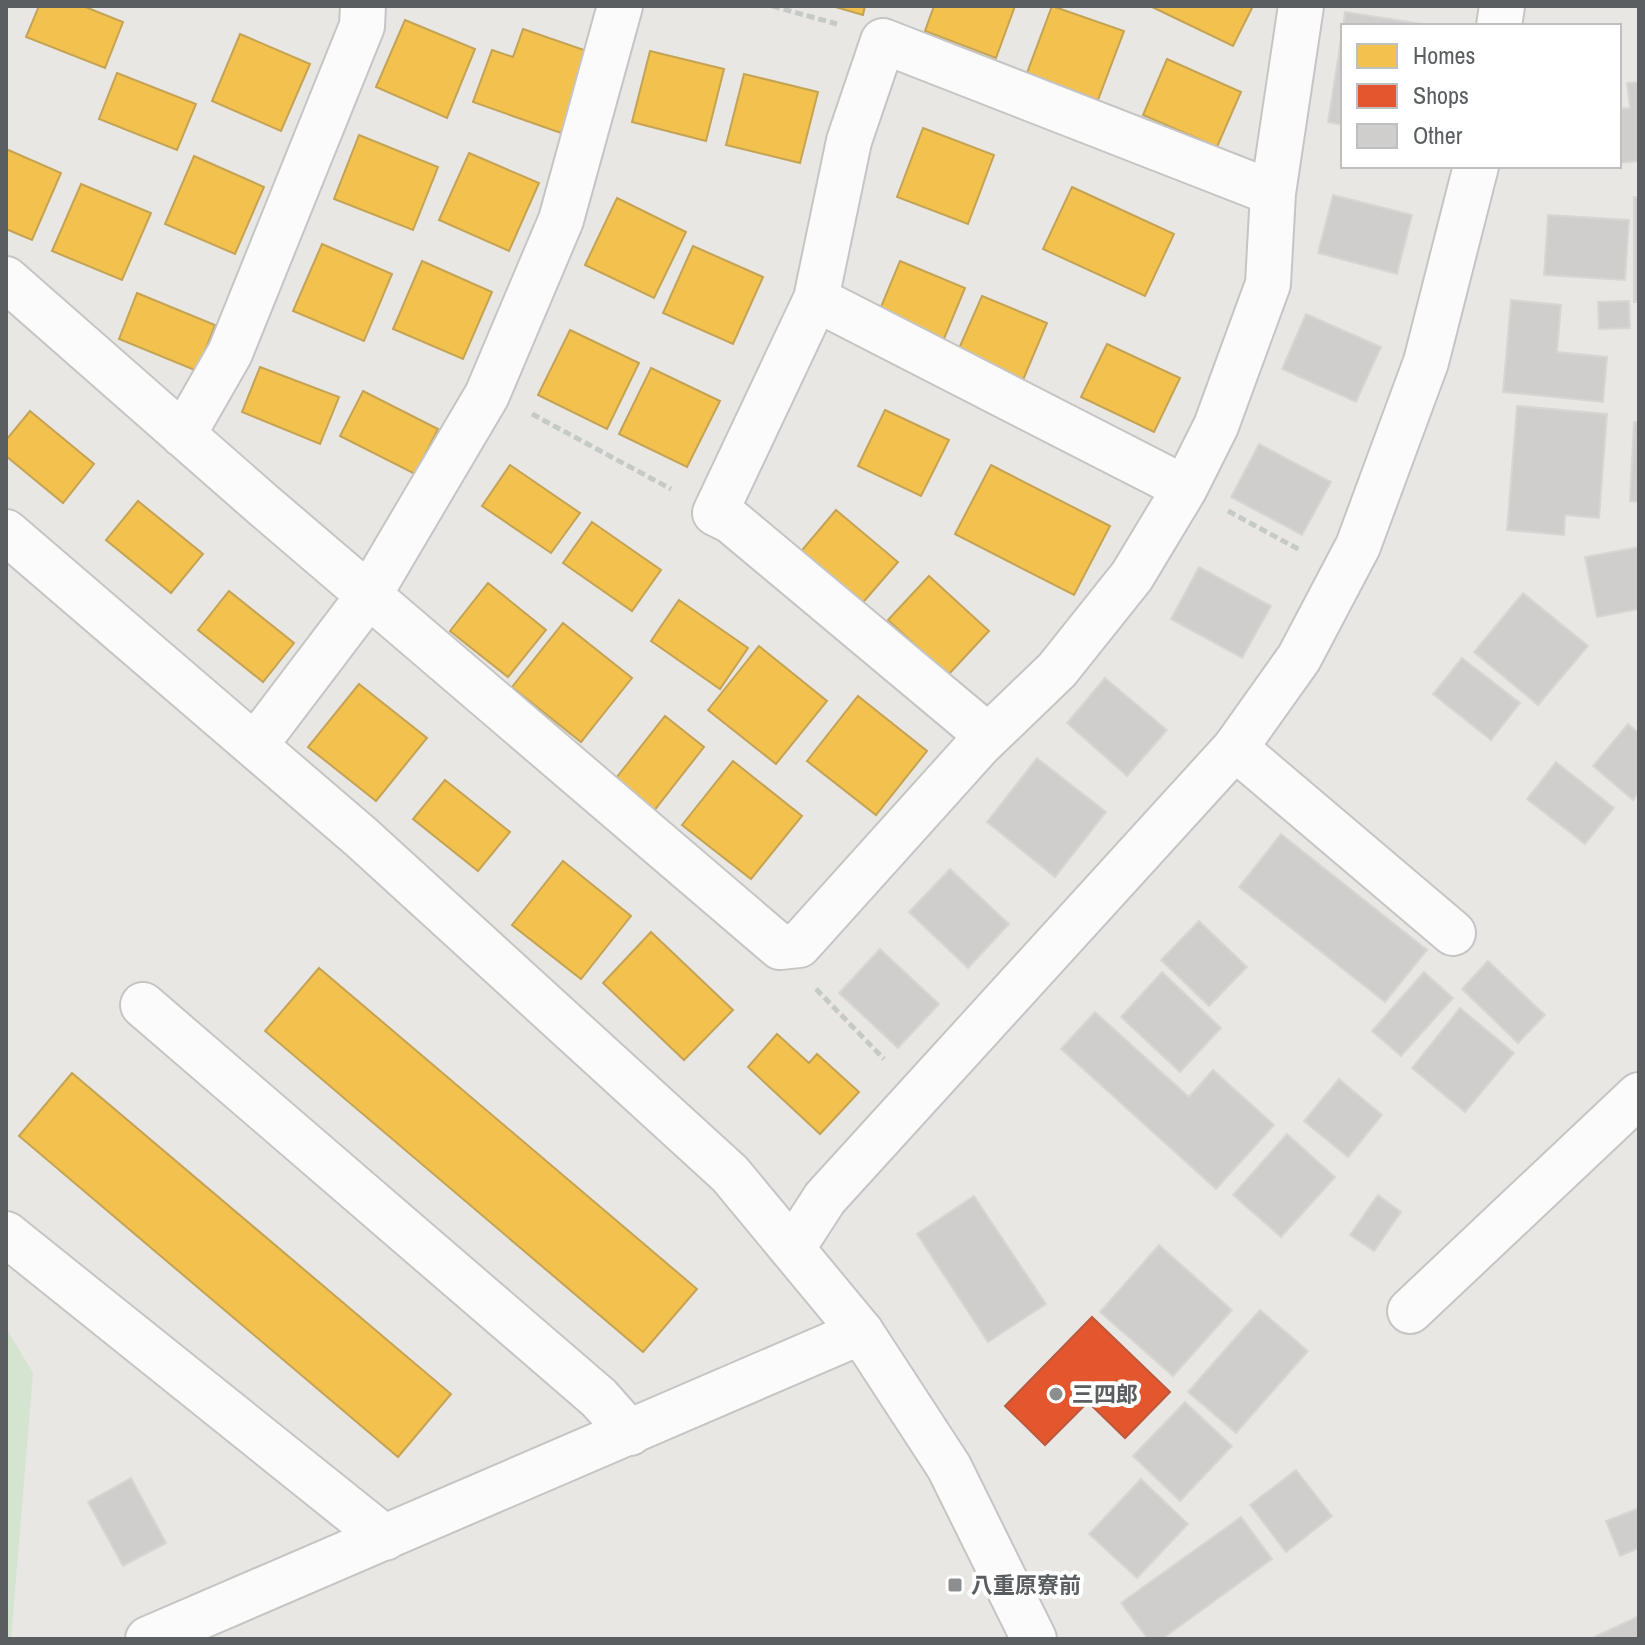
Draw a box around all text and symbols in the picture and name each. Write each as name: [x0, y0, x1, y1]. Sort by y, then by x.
legend: [1341, 24, 1621, 168]
text: Homes: [1413, 39, 1475, 71]
text: Shops: [1413, 79, 1469, 111]
text: Other: [1413, 119, 1463, 151]
place label: 三四郎: [1072, 1379, 1138, 1409]
marker: 三四郎: [1047, 1385, 1065, 1403]
place label: 八重原寮前: [971, 1570, 1081, 1600]
marker: 八重原寮前: [946, 1576, 964, 1594]

